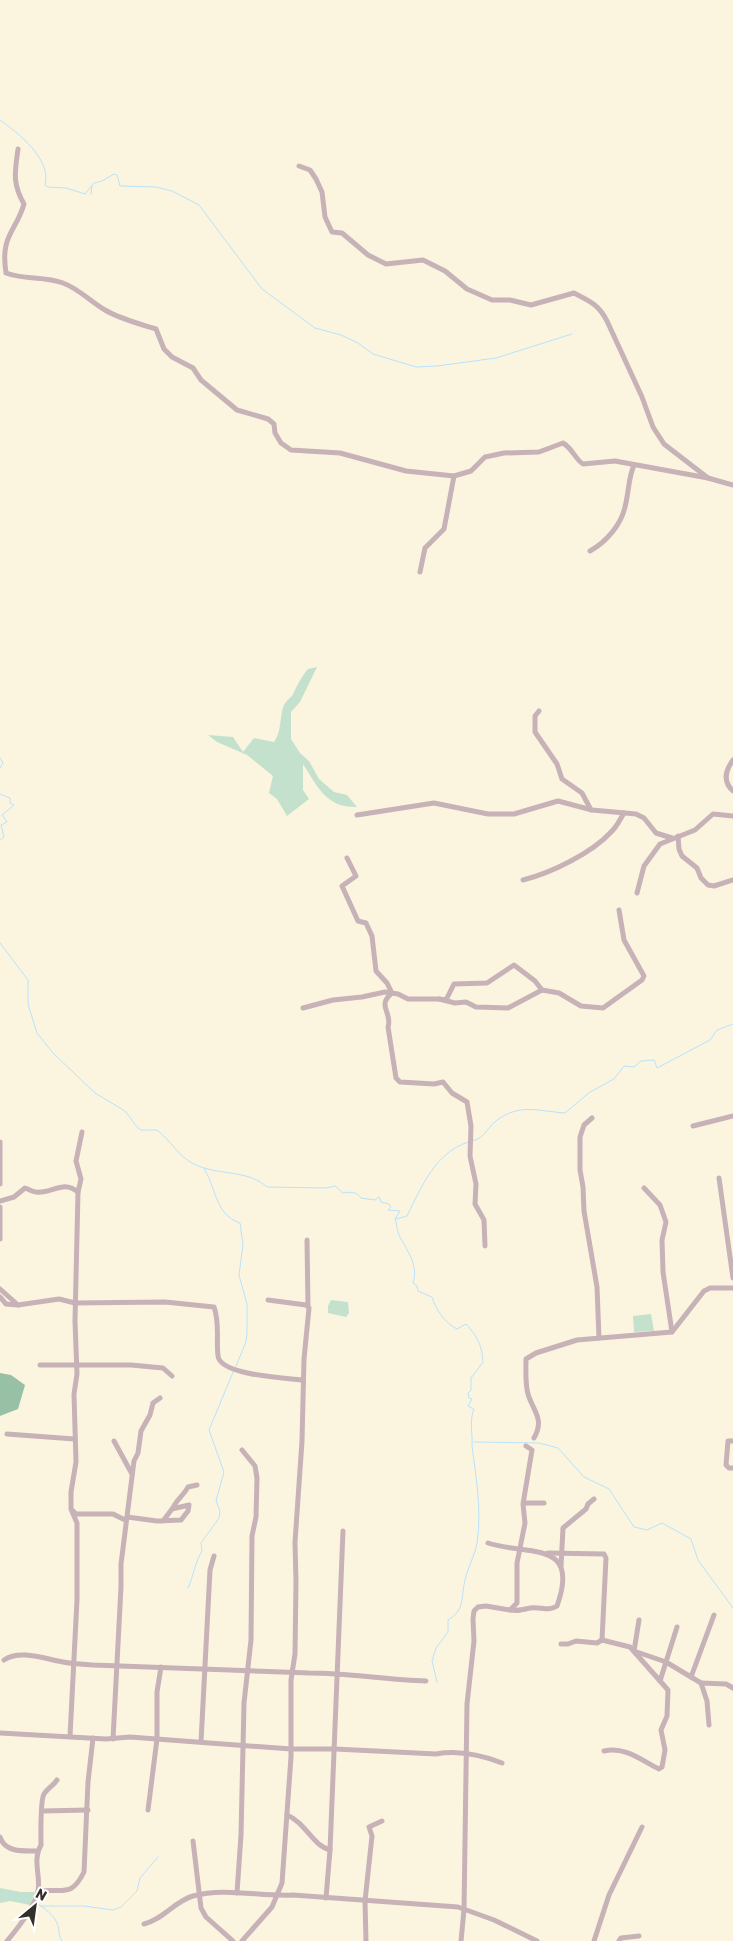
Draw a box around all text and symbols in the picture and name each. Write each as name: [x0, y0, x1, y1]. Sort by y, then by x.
north arrow: [10, 1881, 60, 1931]
text: N: [33, 1885, 50, 1905]

